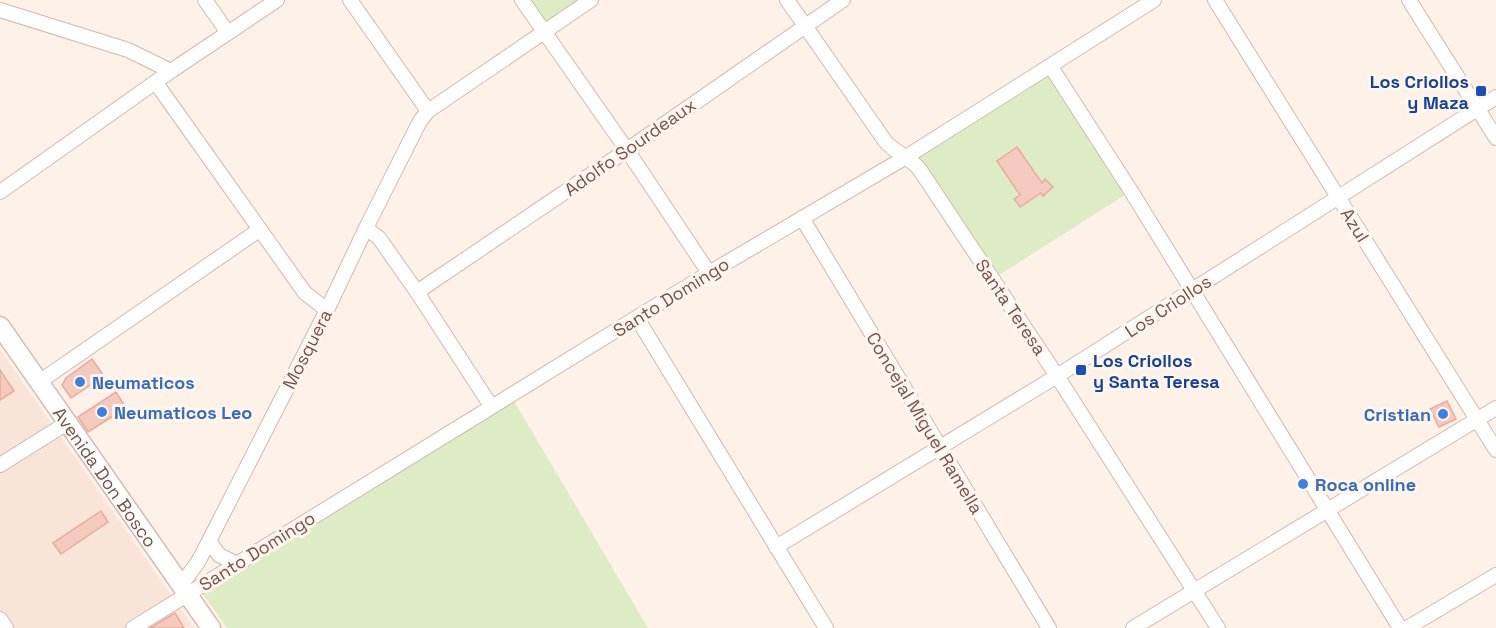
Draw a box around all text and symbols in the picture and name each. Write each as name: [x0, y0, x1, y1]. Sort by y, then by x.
place label: Los Criollos y Maza: [1370, 70, 1470, 114]
marker: Los Criollos y Maza: [1474, 84, 1488, 98]
street label: Adolfo Sourdeaux: [560, 93, 700, 201]
street label: Azul: [1336, 204, 1374, 246]
street label: Santo Domingo: [609, 252, 733, 342]
street label: Santa Teresa: [970, 254, 1052, 360]
street label: Los Criollos: [1121, 270, 1215, 342]
street label: Mosquera: [277, 305, 337, 393]
street label: Concejal Miguel Ramella: [862, 328, 988, 518]
place label: Los Criollos y Santa Teresa: [1093, 349, 1220, 393]
marker: Los Criollos y Santa Teresa: [1074, 363, 1088, 377]
place label: Neumaticos: [92, 371, 195, 394]
marker: Neumaticos: [73, 375, 87, 389]
place label: Neumaticos Leo: [114, 401, 252, 424]
street label: Avenida Don Bosco: [48, 402, 162, 552]
place label: Cristian: [1364, 403, 1431, 426]
marker: Neumaticos Leo: [95, 405, 109, 419]
marker: Cristian: [1436, 407, 1450, 421]
place label: Roca online: [1315, 473, 1416, 496]
marker: Roca online: [1296, 477, 1310, 491]
street label: Santo Domingo: [195, 506, 319, 596]

